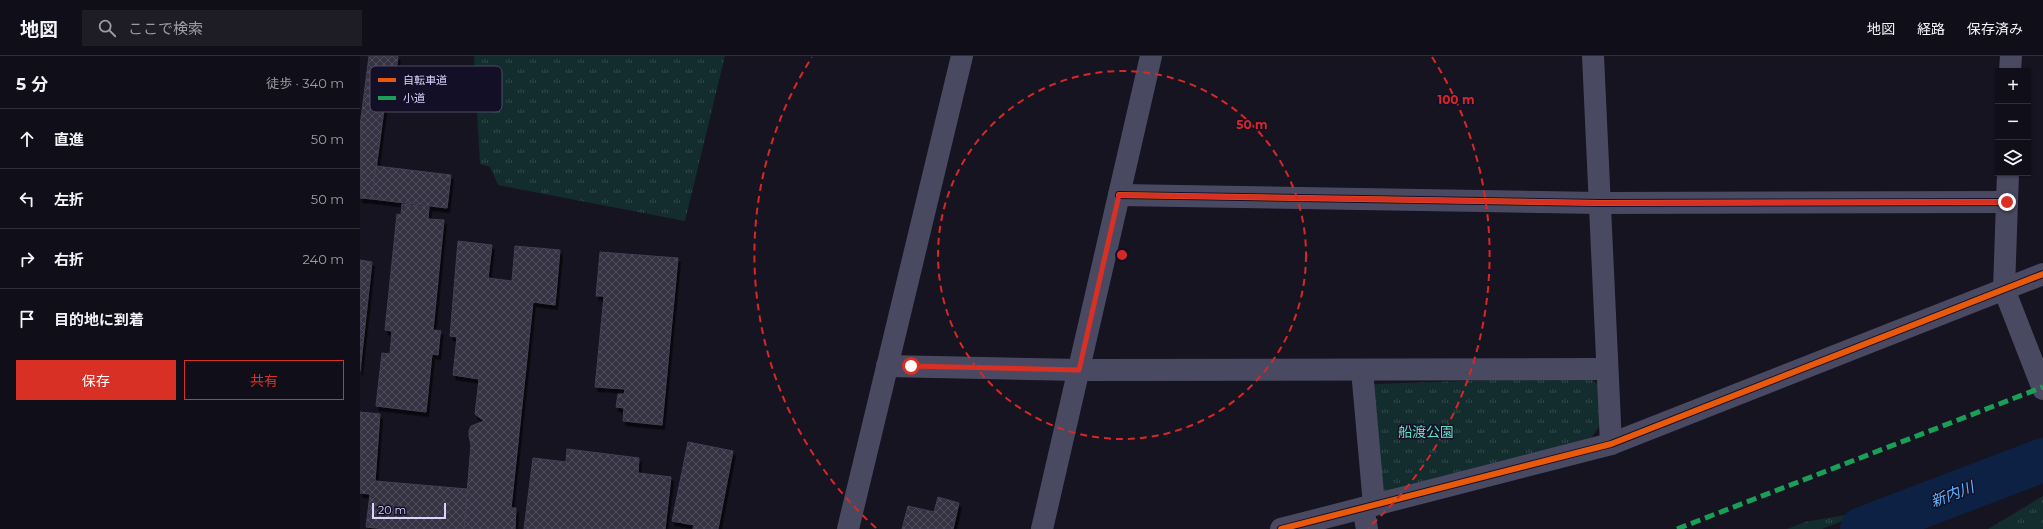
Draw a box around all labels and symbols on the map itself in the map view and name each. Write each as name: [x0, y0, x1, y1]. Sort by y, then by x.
legend: [370, 66, 502, 112]
text: 自転車道: [403, 73, 447, 87]
text: 小道: [403, 91, 425, 105]
text: 100 m: [1438, 92, 1474, 107]
text: 50 m: [1236, 117, 1268, 132]
route end: [1998, 193, 2016, 211]
centre of rings: [1115, 248, 1129, 262]
route start: [902, 357, 920, 375]
park label: 船渡公園: [1398, 423, 1454, 441]
water label: 新内川: [1928, 476, 1978, 511]
scale bar: [372, 501, 446, 520]

